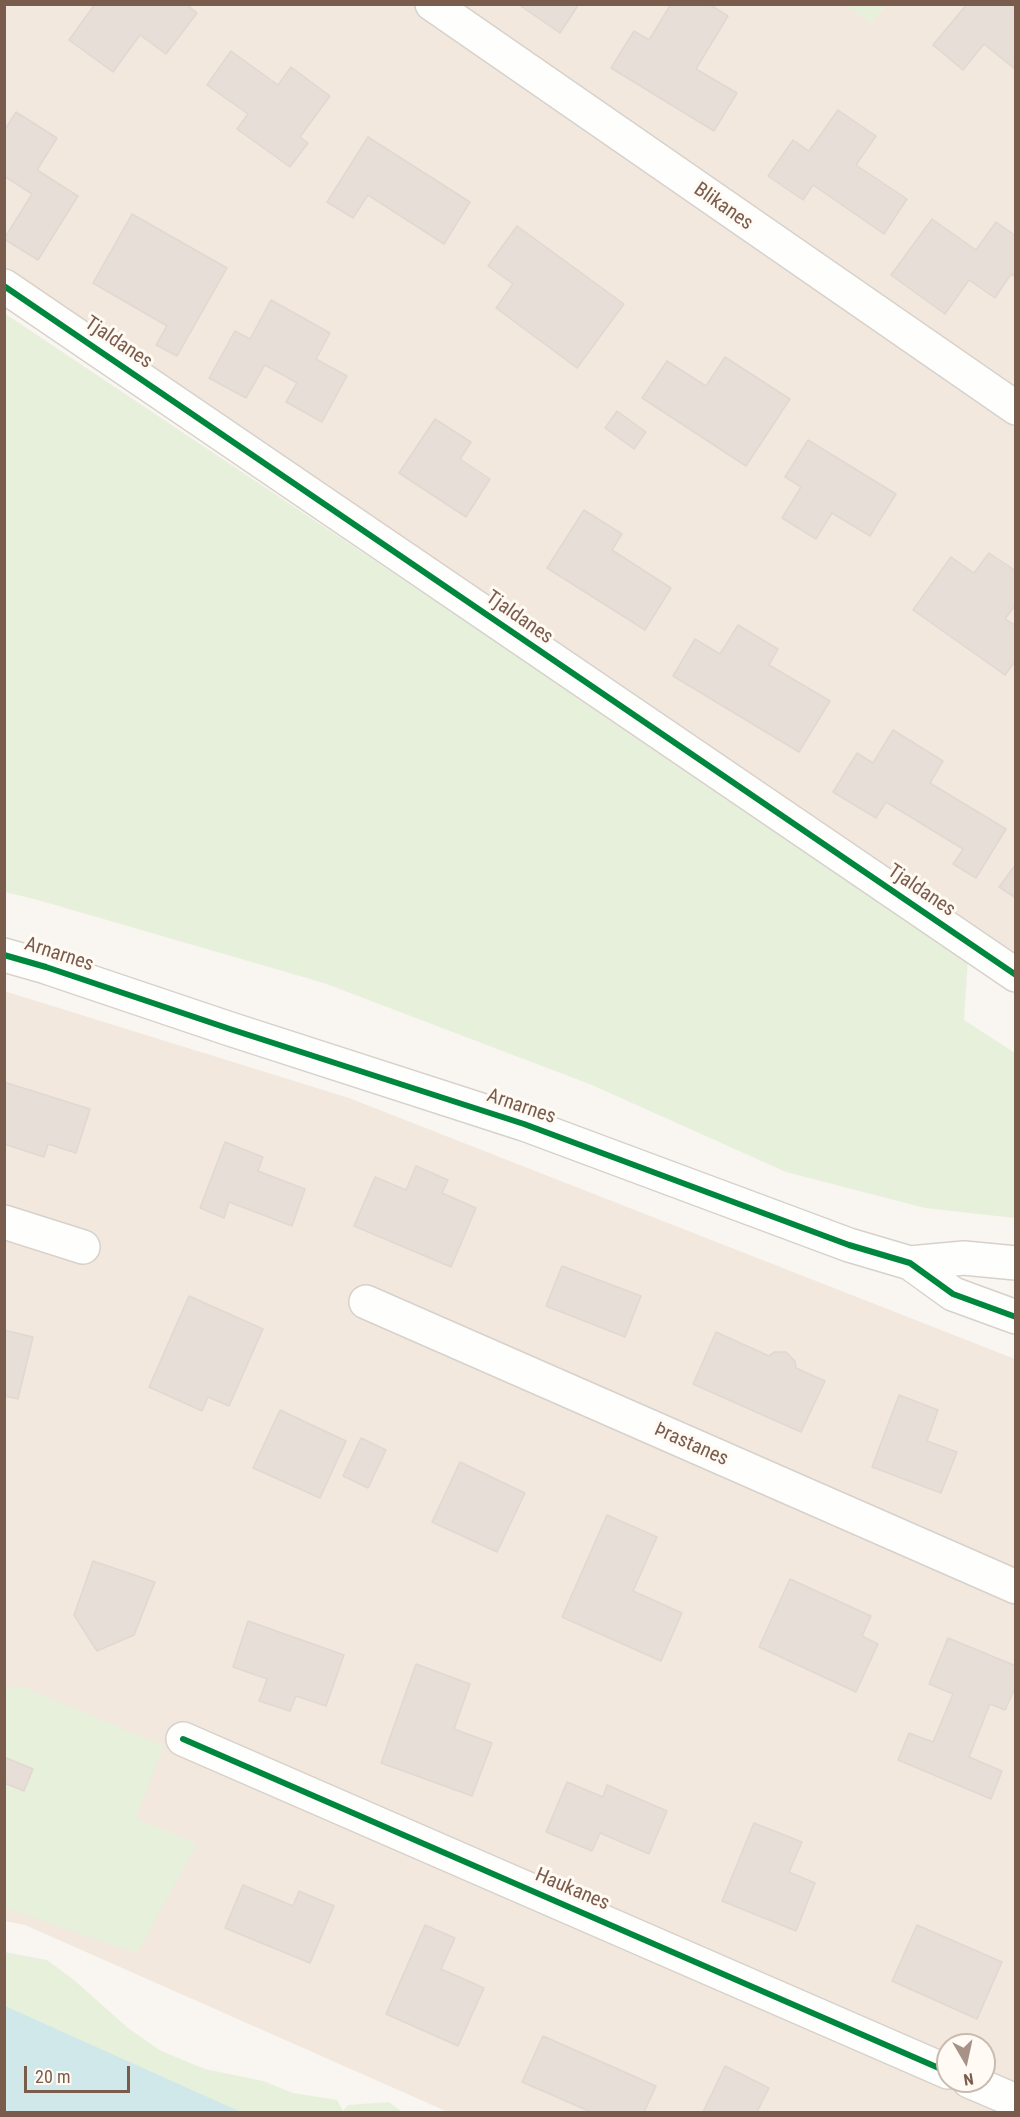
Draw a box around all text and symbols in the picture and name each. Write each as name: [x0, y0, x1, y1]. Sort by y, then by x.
street label: Blikanes: [689, 178, 757, 236]
street label: Tjaldanes: [79, 312, 157, 374]
street label: Tjaldanes: [481, 586, 557, 650]
street label: Tjaldanes: [882, 860, 960, 922]
street label: Arnarnes: [21, 933, 97, 977]
street label: Arnarnes: [483, 1084, 559, 1130]
street label: Þrastanes: [650, 1418, 732, 1472]
street label: Haukanes: [531, 1864, 613, 1916]
north arrow: [936, 2033, 996, 2093]
scale bar: [27, 2054, 134, 2092]
text: 20 m: [35, 2066, 70, 2087]
text: N: [962, 2069, 975, 2089]

